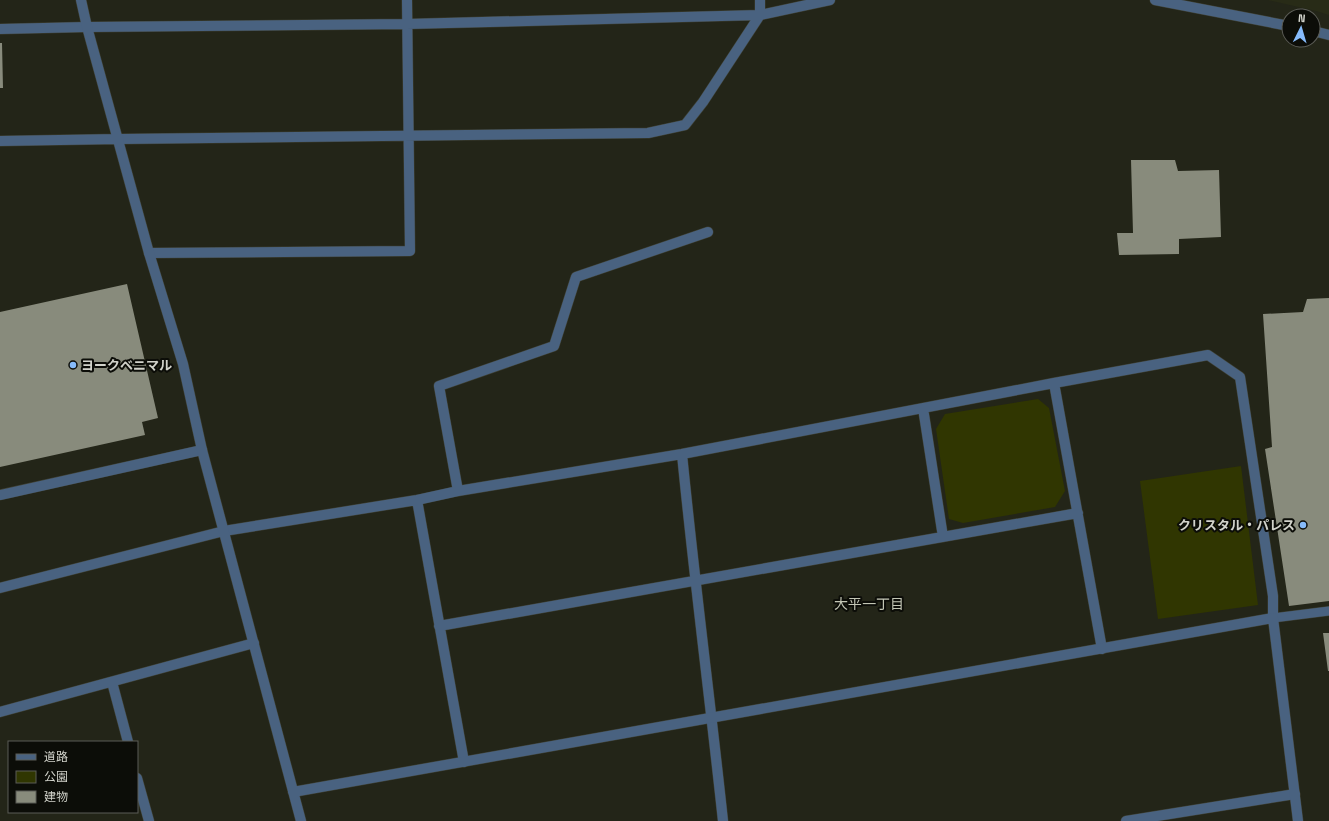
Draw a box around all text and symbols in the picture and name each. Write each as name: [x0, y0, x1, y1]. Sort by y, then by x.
north arrow: [1281, 8, 1321, 48]
text: N: [1298, 11, 1306, 25]
place label: ヨークベニマル: [81, 357, 172, 374]
marker: ヨークベニマル: [68, 360, 78, 370]
place label: クリスタル・パレス: [1178, 517, 1295, 534]
marker: クリスタル・パレス: [1298, 520, 1308, 530]
district label: 大平一丁目: [834, 595, 904, 613]
legend: [8, 741, 138, 813]
text: 道路: [44, 749, 68, 765]
text: 公園: [44, 769, 68, 785]
text: 建物: [44, 789, 68, 805]

